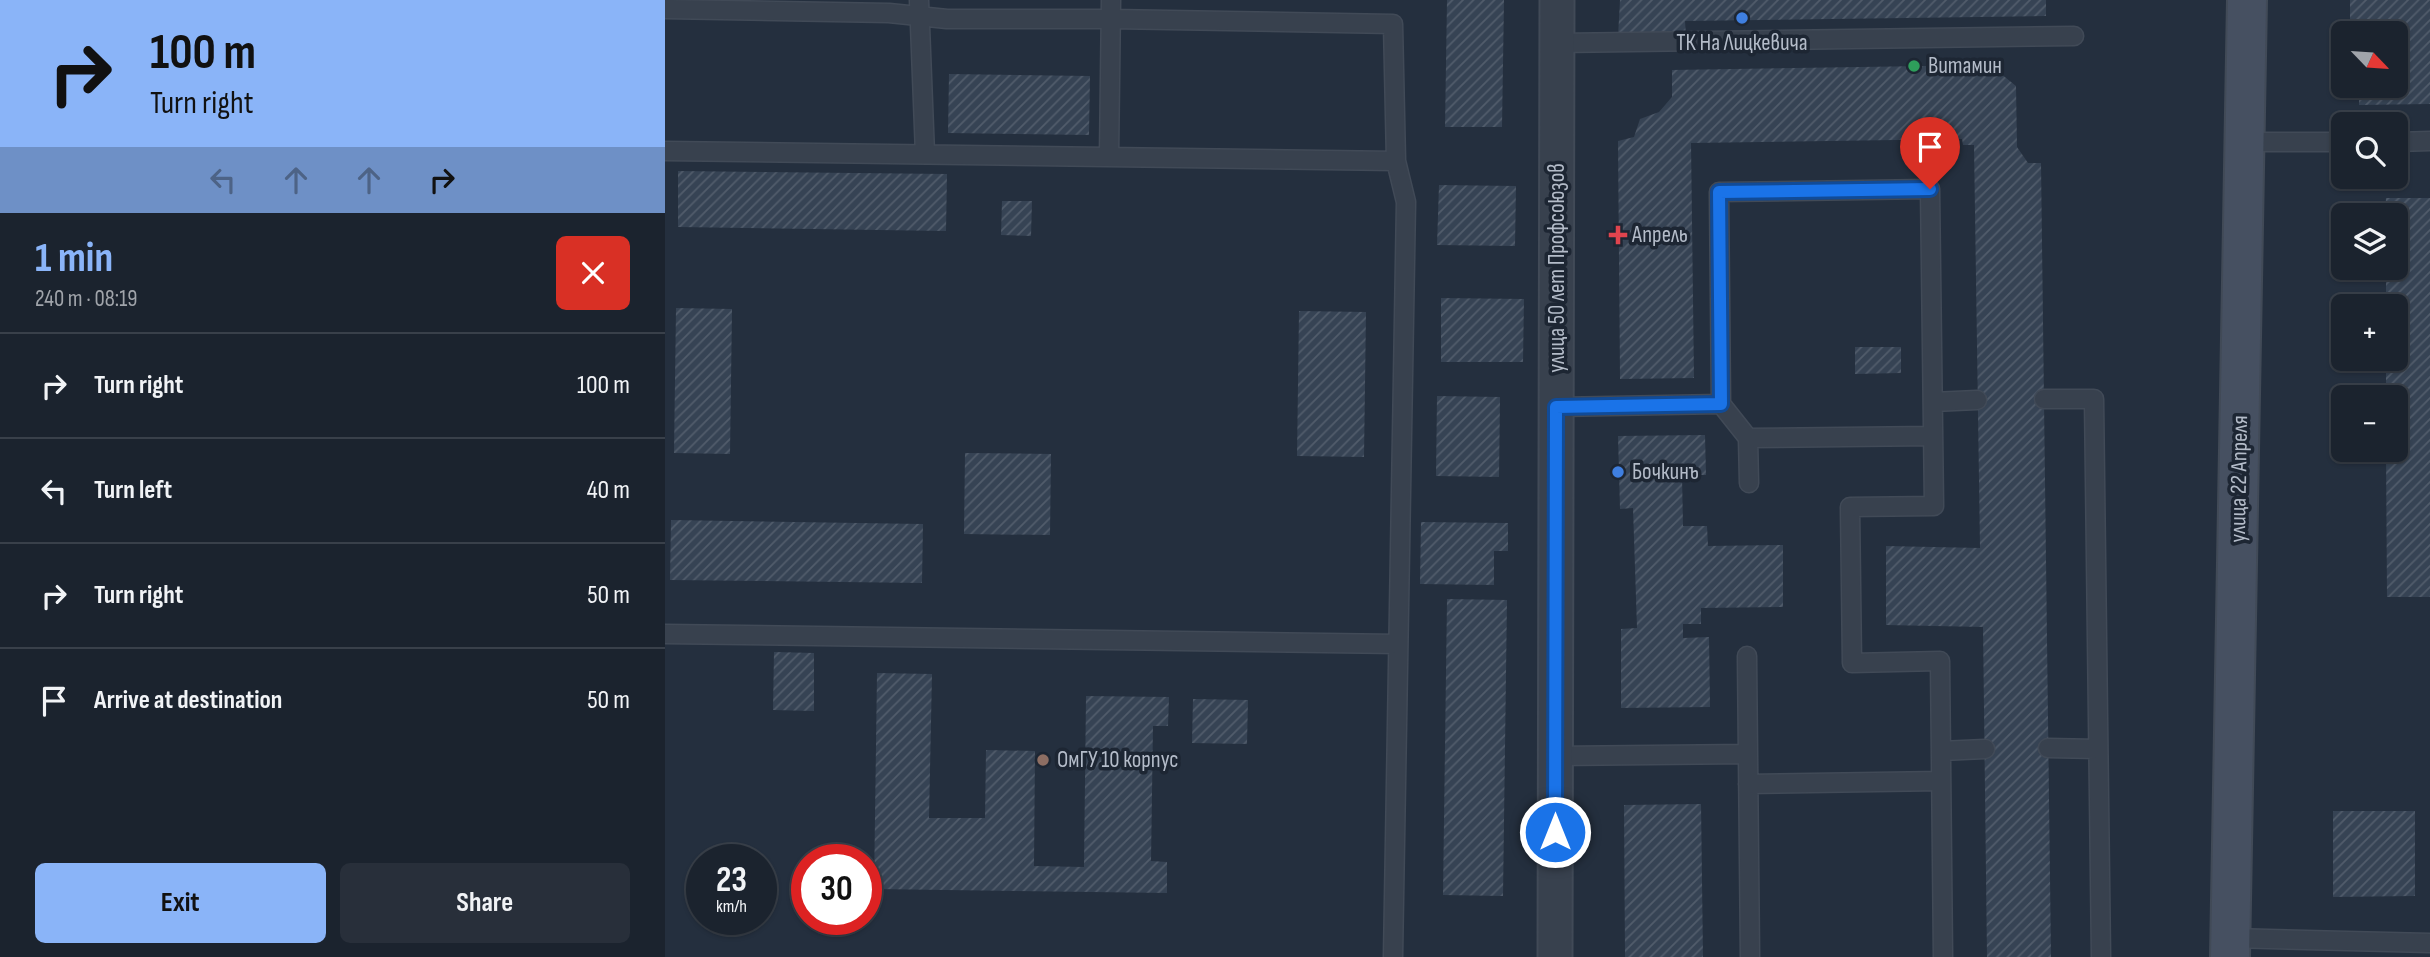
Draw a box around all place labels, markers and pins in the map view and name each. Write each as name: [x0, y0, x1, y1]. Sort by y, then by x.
marker: ТК На Лицкевича: [1734, 10, 1750, 26]
place label: ТК На Лицкевича: [1676, 29, 1808, 57]
place label: Витамин: [1928, 52, 2002, 80]
marker: Витамин: [1906, 58, 1922, 74]
pin: [1900, 117, 1960, 189]
place label: Апрель: [1631, 221, 1688, 249]
marker: Апрель: [1610, 227, 1626, 243]
place label: Бочкинъ: [1632, 458, 1699, 486]
marker: Бочкинъ: [1610, 464, 1626, 480]
place label: ОмГУ 10 корпус: [1057, 746, 1179, 774]
marker: ОмГУ 10 корпус: [1035, 752, 1051, 768]

